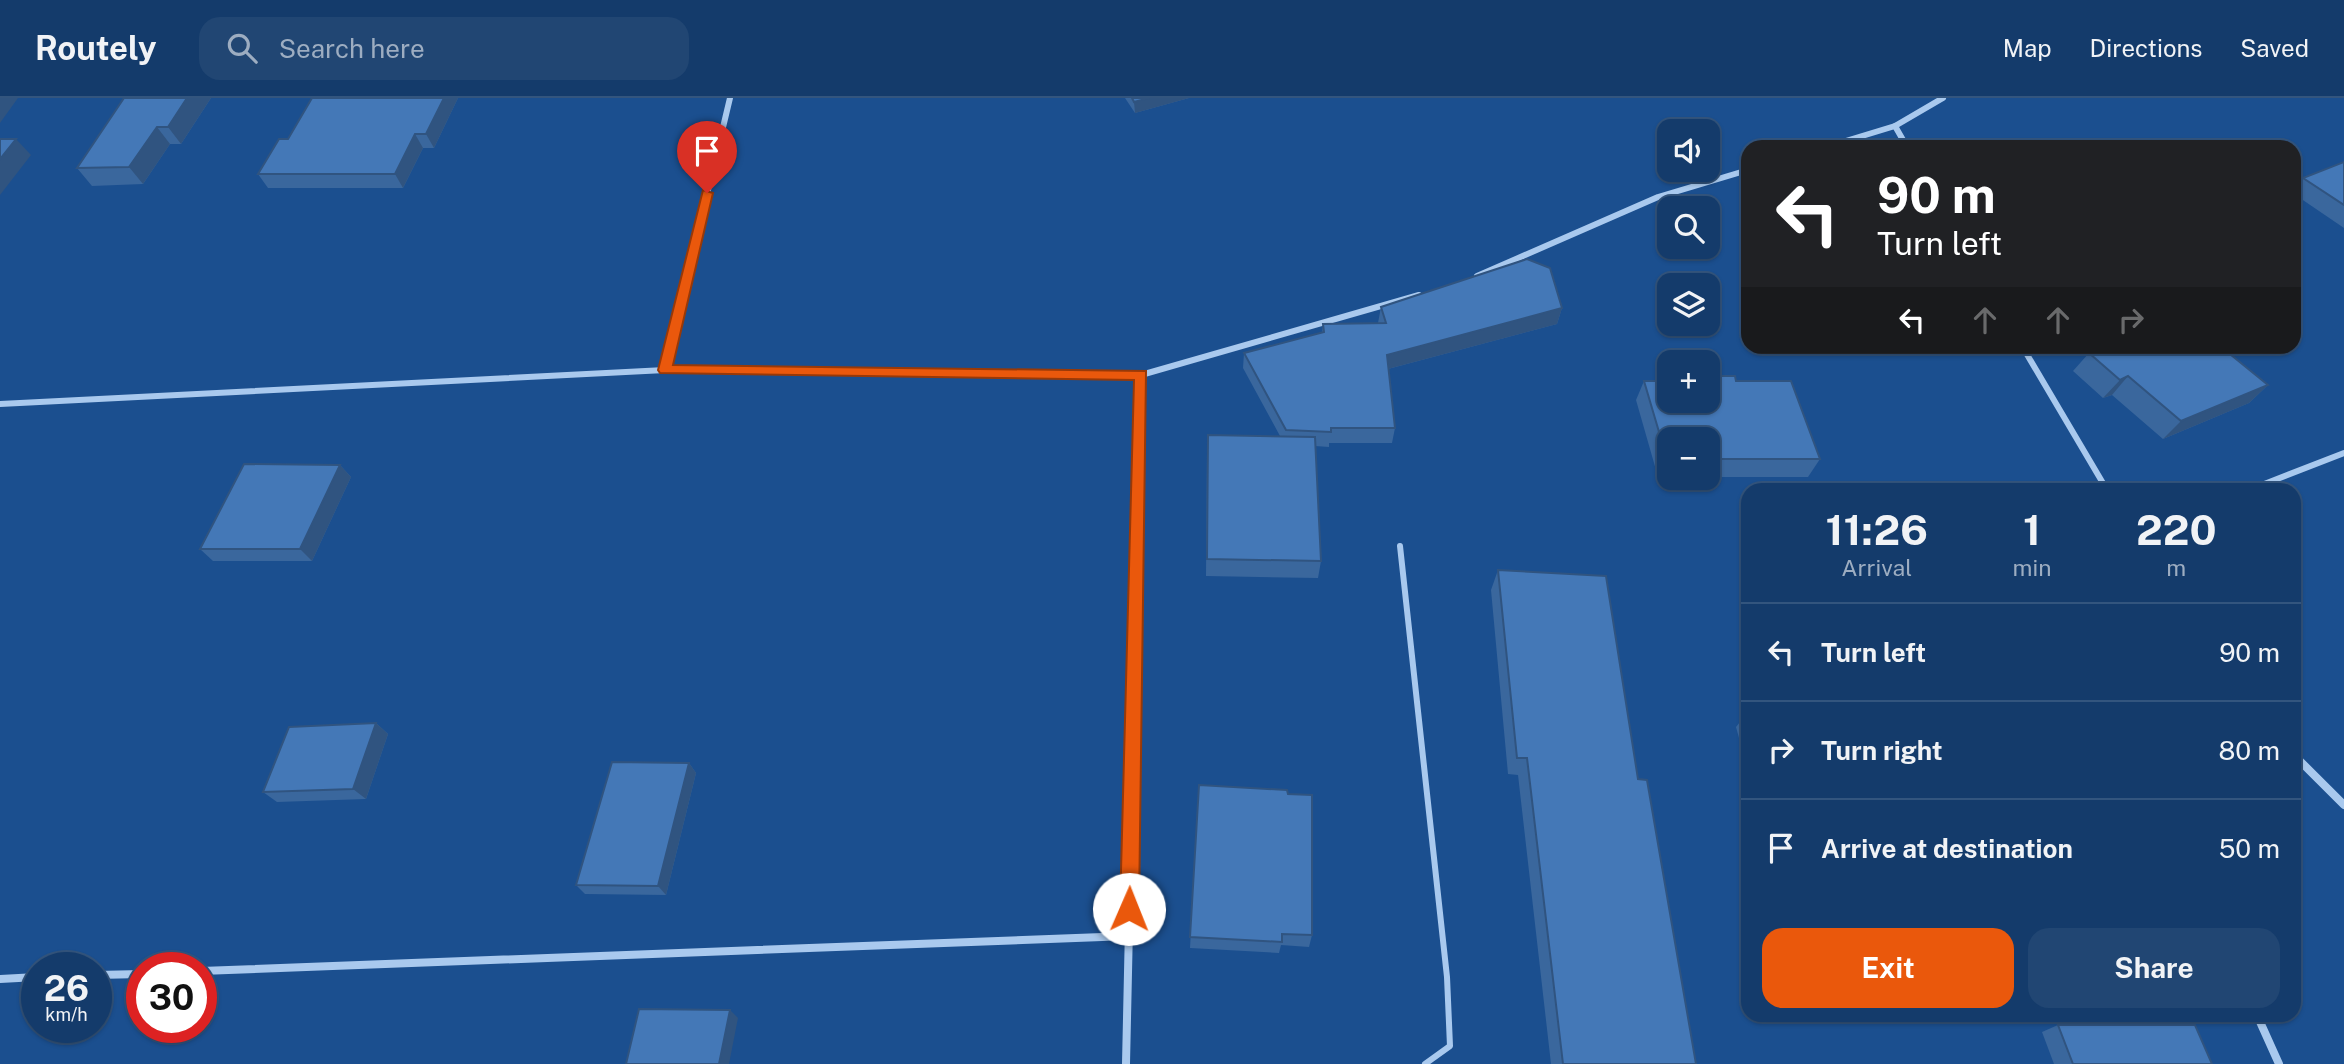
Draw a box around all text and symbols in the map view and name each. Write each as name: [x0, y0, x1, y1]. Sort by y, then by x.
search box: [199, 17, 689, 80]
text: Routely: [35, 29, 157, 67]
icon: search: [223, 29, 261, 67]
text: Search here: [279, 33, 425, 64]
text: Map: [2003, 34, 2052, 62]
text: Directions: [2090, 34, 2202, 62]
text: Saved: [2240, 34, 2309, 62]
map controls: [1657, 119, 1720, 490]
button: sound: [1657, 119, 1720, 182]
pin: [677, 121, 737, 193]
icon: arrive: [688, 132, 726, 170]
text: 90 m: [1877, 166, 1996, 224]
icon: left: [1762, 168, 1853, 259]
button: search: [1657, 196, 1720, 259]
text: Turn left: [1877, 225, 2002, 262]
button: layers: [1657, 273, 1720, 336]
icon: left: [1893, 301, 1931, 339]
icon: ahead: [1966, 301, 2004, 339]
icon: ahead: [2039, 301, 2077, 339]
icon: right: [2112, 301, 2150, 339]
button: +: [1657, 350, 1720, 413]
button: −: [1657, 427, 1720, 490]
text: 11:26: [1826, 505, 1928, 554]
text: 1: [2023, 505, 2041, 554]
text: 220: [2136, 505, 2216, 554]
text: Arrival: [1841, 554, 1912, 581]
text: min: [2013, 554, 2052, 581]
text: m: [2166, 554, 2186, 581]
icon: left: [1762, 633, 1800, 671]
text: Turn left: [1821, 637, 1926, 668]
text: 90 m: [2219, 637, 2280, 668]
icon: right: [1762, 731, 1800, 769]
text: Turn right: [1821, 735, 1943, 766]
text: 80 m: [2219, 735, 2280, 766]
icon: arrive: [1762, 829, 1800, 867]
text: Arrive at destination: [1821, 833, 2073, 864]
text: 50 m: [2219, 833, 2280, 864]
position arrow: [1092, 872, 1166, 946]
button: Exit: [1762, 928, 2014, 1008]
button: Share: [2028, 928, 2280, 1008]
speed limit sign: 30: [126, 952, 217, 1043]
text: 26: [44, 968, 89, 1009]
text: km/h: [45, 1004, 88, 1025]

